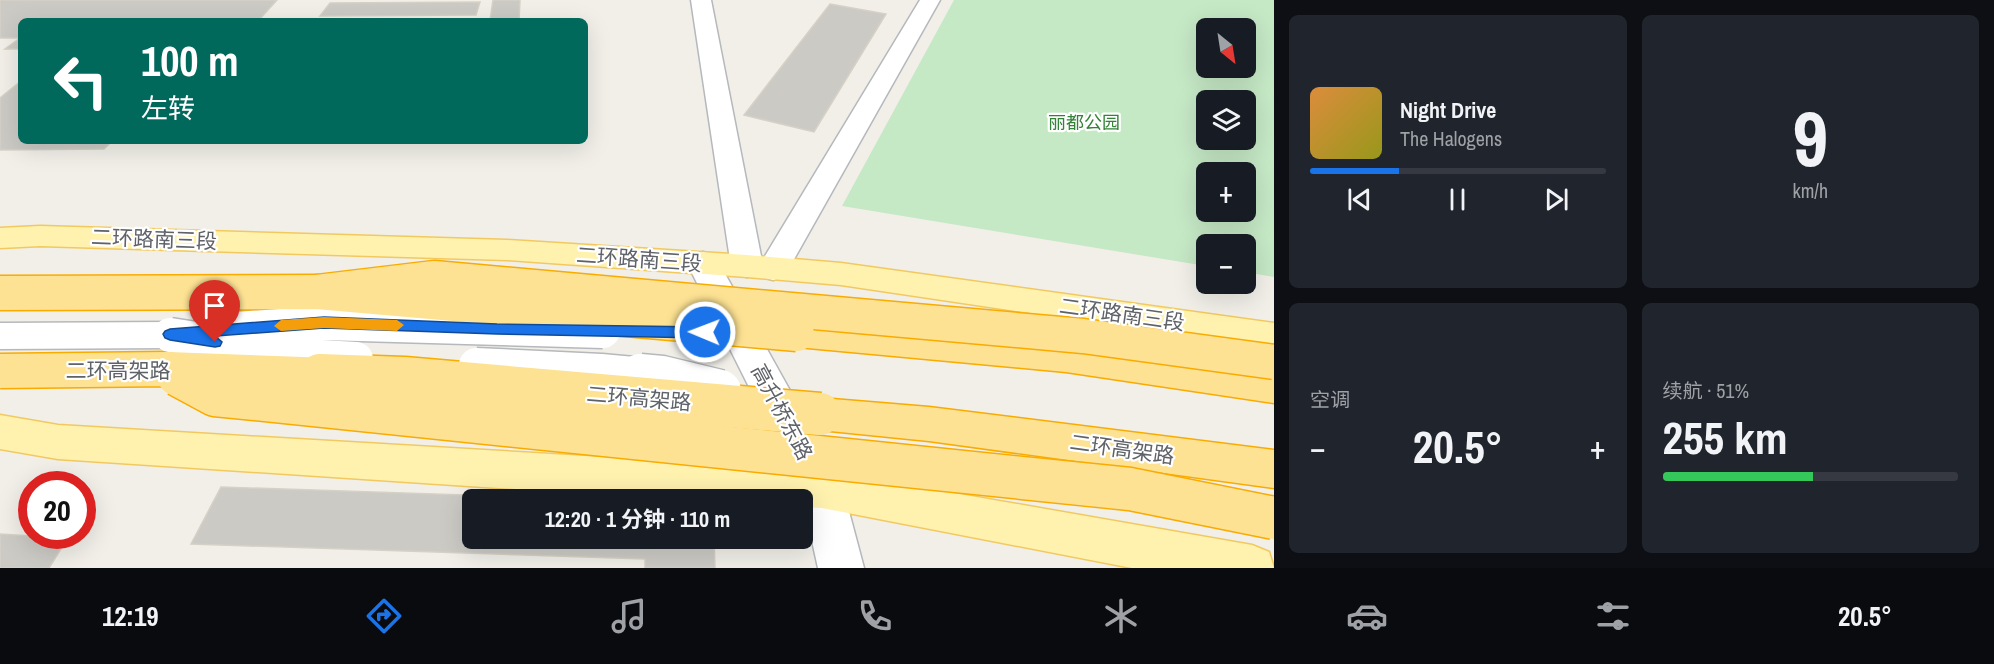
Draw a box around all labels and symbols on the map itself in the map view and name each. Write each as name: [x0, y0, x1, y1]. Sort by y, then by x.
north arrow: [1196, 18, 1256, 78]
park label: 丽都公园: [1048, 110, 1120, 135]
street label: 二环路南三段: [91, 222, 217, 256]
street label: 二环路南三段: [575, 240, 703, 278]
pin: [189, 280, 240, 342]
street label: 二环路南三段: [1058, 291, 1186, 337]
position arrow: [673, 300, 737, 364]
street label: 二环高架路: [66, 356, 171, 385]
street label: 高升桥东路: [745, 359, 819, 465]
street label: 二环高架路: [585, 379, 693, 417]
street label: 二环高架路: [1068, 427, 1176, 471]
speed limit sign: 20: [18, 471, 96, 549]

